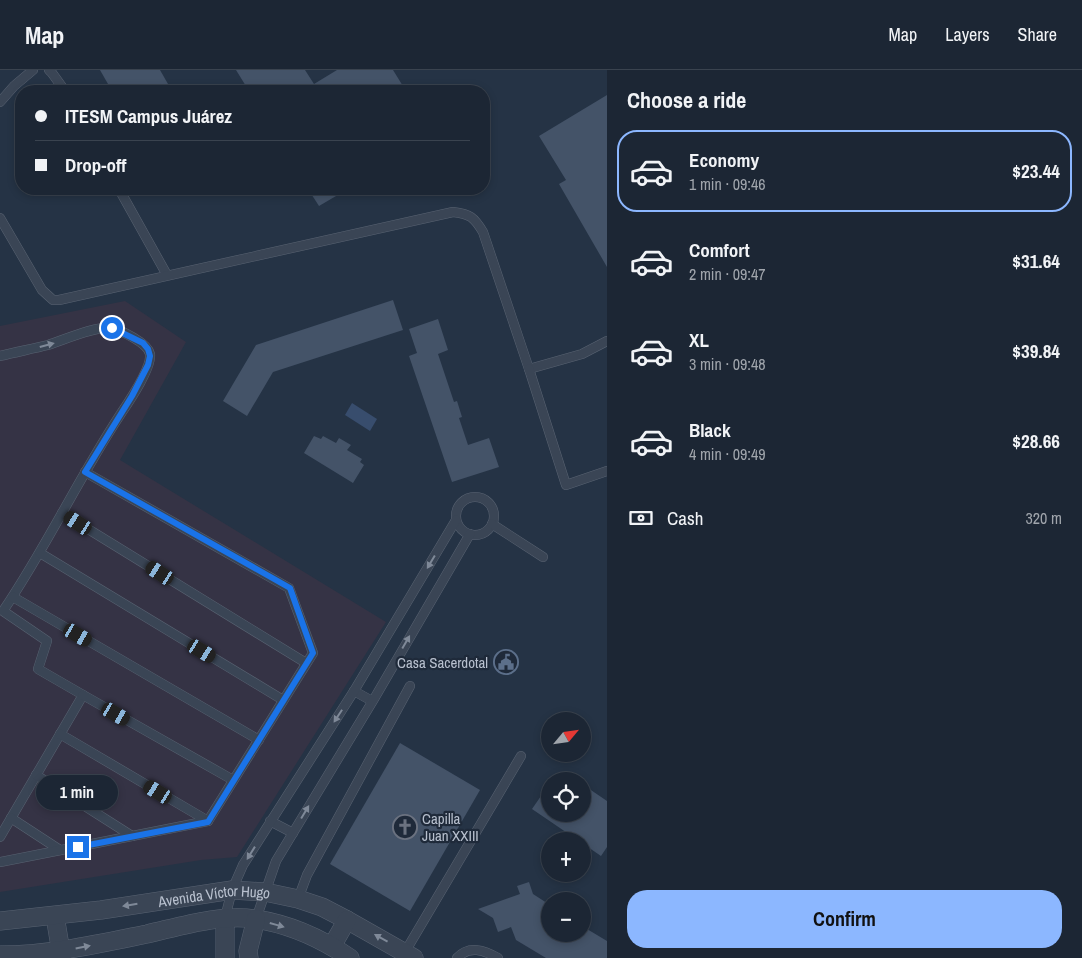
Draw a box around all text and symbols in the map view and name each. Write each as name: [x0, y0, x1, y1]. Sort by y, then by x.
text: Map: [25, 19, 64, 51]
text: Map: [889, 22, 917, 47]
text: Layers: [945, 22, 990, 47]
text: Share: [1018, 22, 1057, 47]
text: Choose a ride: [627, 85, 746, 115]
text: ITESM Campus Juárez: [65, 103, 232, 129]
text: Economy: [689, 147, 759, 173]
icon: car: [629, 149, 674, 194]
text: Drop-off: [65, 152, 126, 178]
text: $23.44: [1012, 158, 1060, 184]
text: 1 min · 09:46: [689, 173, 766, 195]
text: Comfort: [689, 237, 750, 263]
icon: car: [629, 239, 674, 284]
text: $31.64: [1012, 248, 1060, 274]
text: 2 min · 09:47: [689, 263, 766, 285]
route start: [101, 317, 123, 339]
text: XL: [689, 327, 709, 353]
icon: car: [629, 329, 674, 374]
text: $39.84: [1012, 338, 1060, 364]
one-way arrow: [40, 340, 55, 348]
text: 3 min · 09:48: [689, 353, 766, 375]
text: Black: [689, 417, 731, 443]
icon: car: [629, 419, 674, 464]
text: $28.66: [1012, 428, 1060, 454]
text: 4 min · 09:49: [689, 443, 766, 465]
icon: cash: [627, 504, 655, 532]
text: Cash: [667, 505, 703, 531]
text: 320 m: [1026, 507, 1062, 529]
car: [61, 509, 94, 537]
one-way arrow: [426, 556, 435, 569]
car: [143, 559, 176, 587]
car: [61, 621, 94, 649]
one-way arrow: [402, 636, 411, 649]
car: [185, 637, 218, 665]
public building icon: Casa Sacerdotal: [493, 649, 519, 675]
place label: Casa Sacerdotal: [397, 652, 488, 673]
car: [99, 700, 132, 728]
one-way arrow: [333, 709, 342, 723]
north arrow: [541, 712, 591, 762]
map controls: [541, 712, 591, 942]
button: locate: [541, 772, 591, 822]
callout: 1 min: [37, 774, 119, 810]
car: [141, 778, 174, 806]
text: 1 min: [60, 781, 94, 803]
one-way arrow: [301, 806, 310, 819]
place label: Capilla Juan XXIII: [422, 808, 479, 846]
church icon: Capilla Juan XXIII: [392, 814, 418, 840]
button: +: [541, 832, 591, 882]
route end: [67, 836, 89, 858]
one-way arrow: [246, 847, 255, 860]
street label: Avenida Víctor Hugo: [156, 879, 273, 912]
button: Confirm: [627, 890, 1062, 948]
button: −: [541, 892, 591, 942]
one-way arrow: [121, 901, 137, 909]
one-way arrow: [269, 922, 284, 930]
one-way arrow: [374, 934, 387, 943]
one-way arrow: [75, 942, 91, 950]

